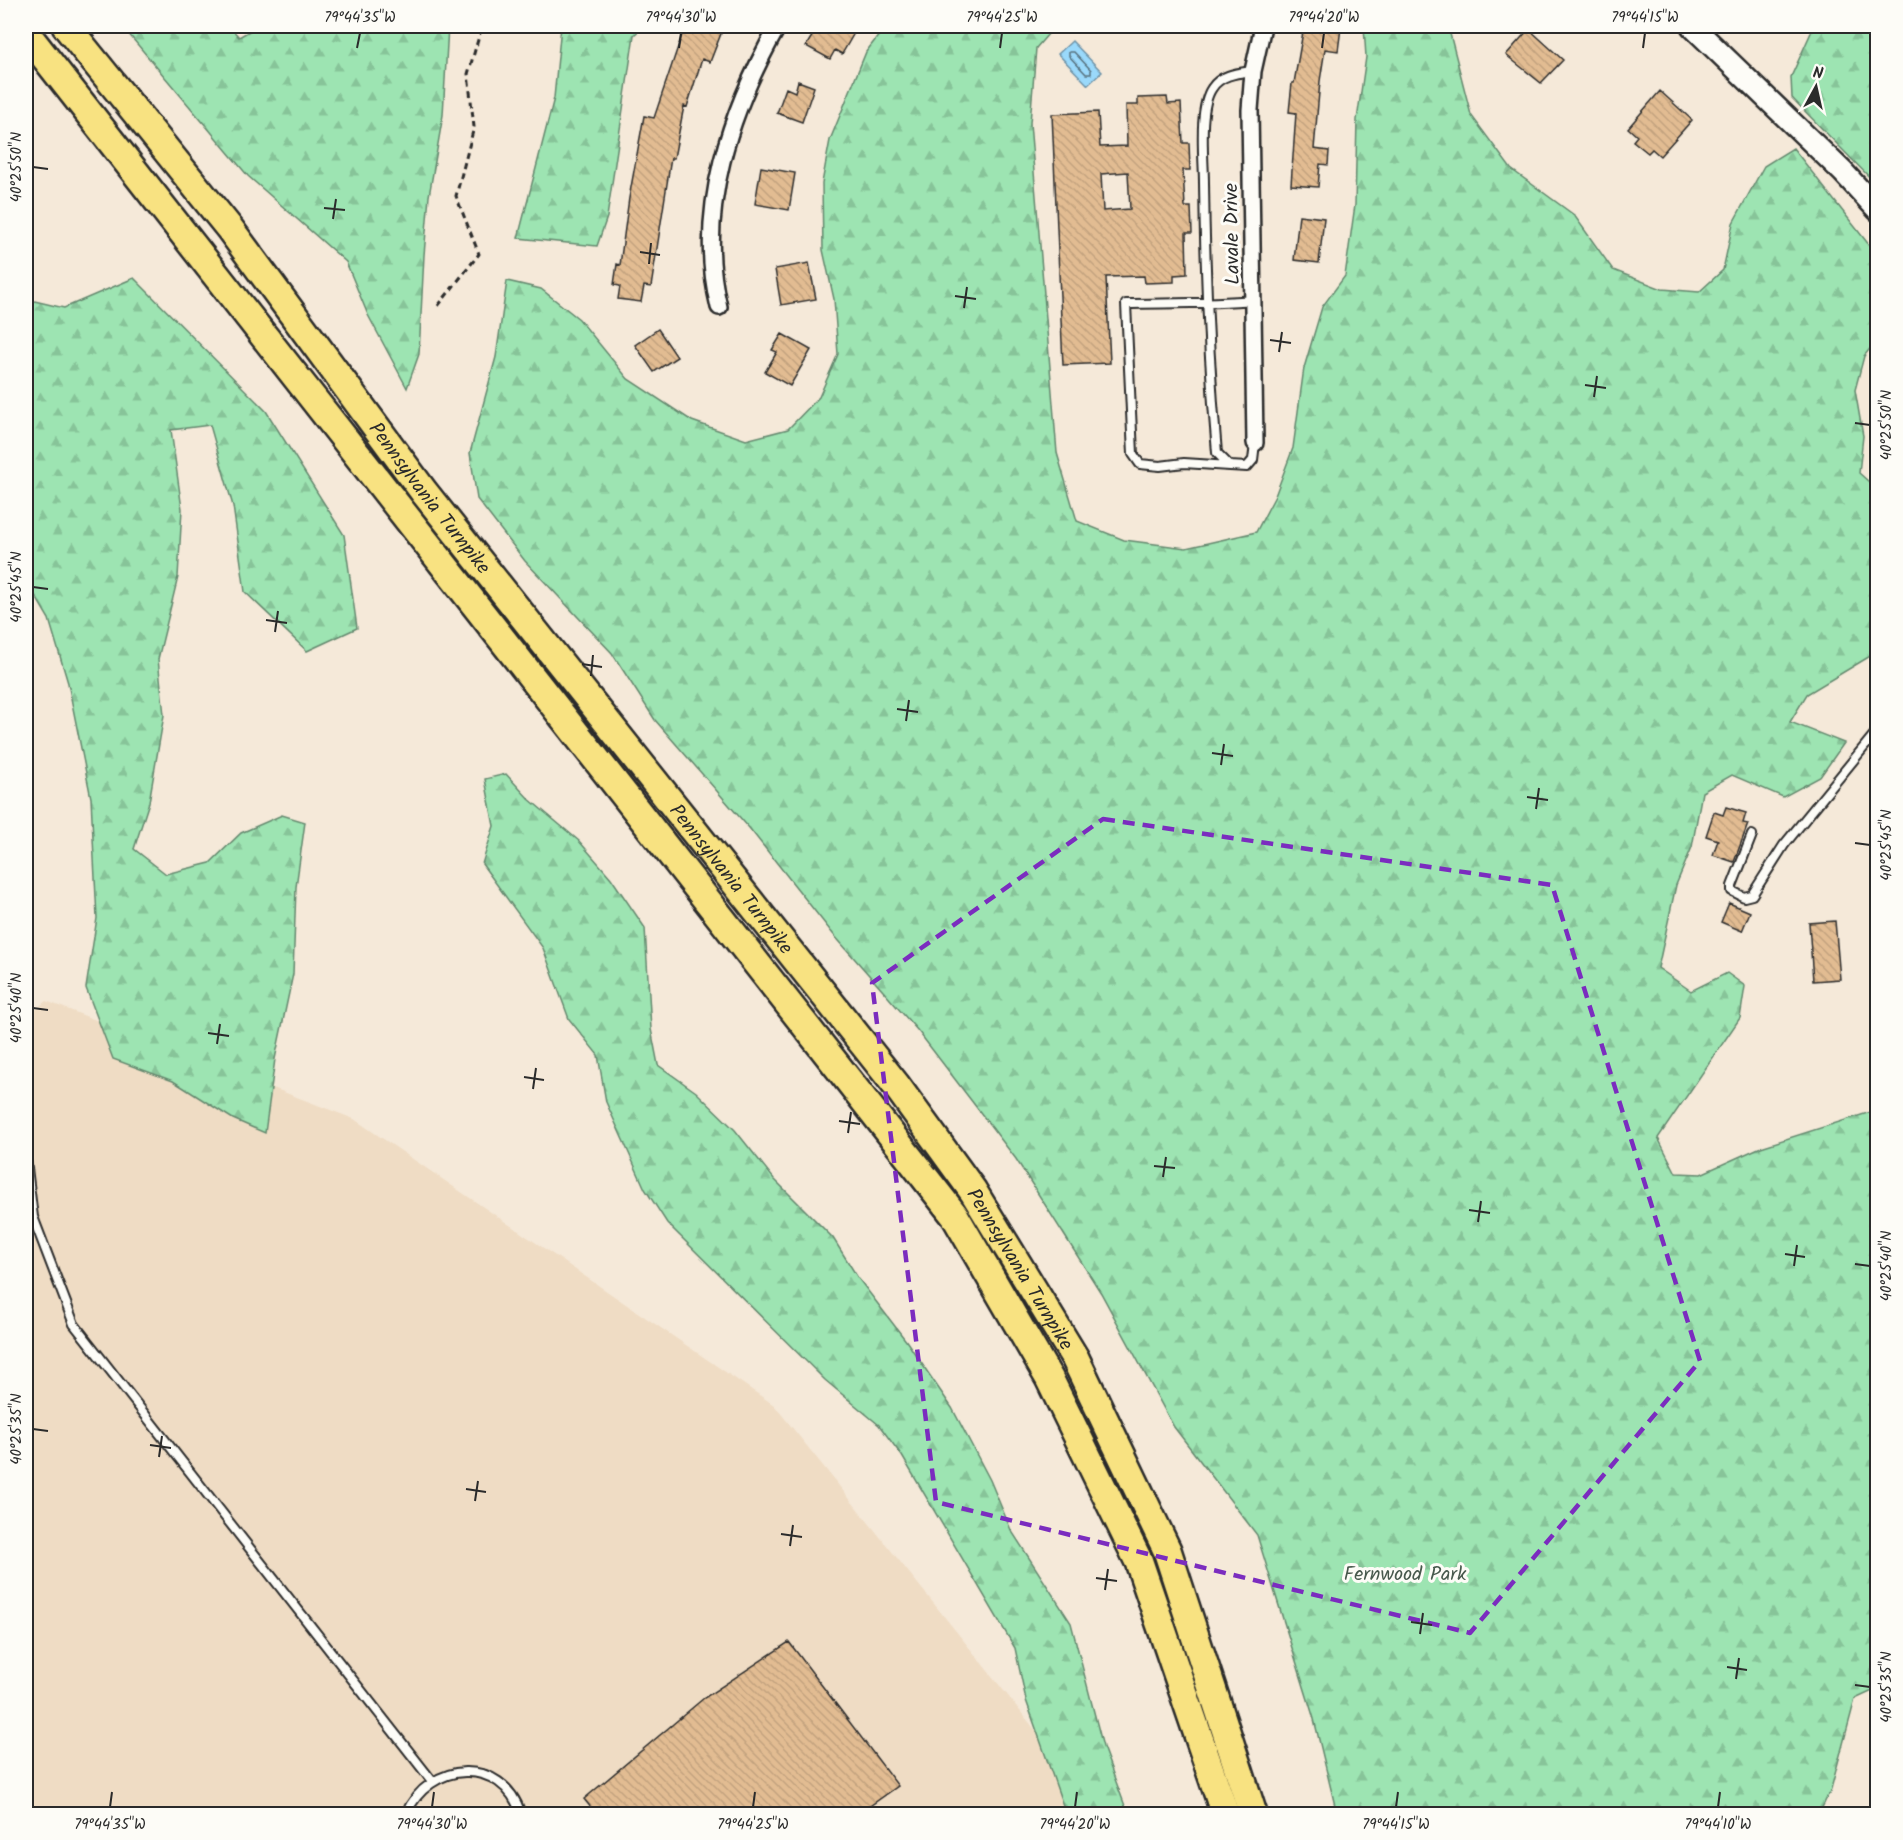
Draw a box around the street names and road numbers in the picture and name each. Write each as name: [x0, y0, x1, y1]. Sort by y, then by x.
street label: Lavale Drive: [1216, 183, 1250, 285]
street label: Pennsylvania Turnpike: [359, 416, 498, 582]
street label: Pennsylvania Turnpike: [660, 798, 800, 962]
street label: Pennsylvania Turnpike: [957, 1183, 1081, 1357]

